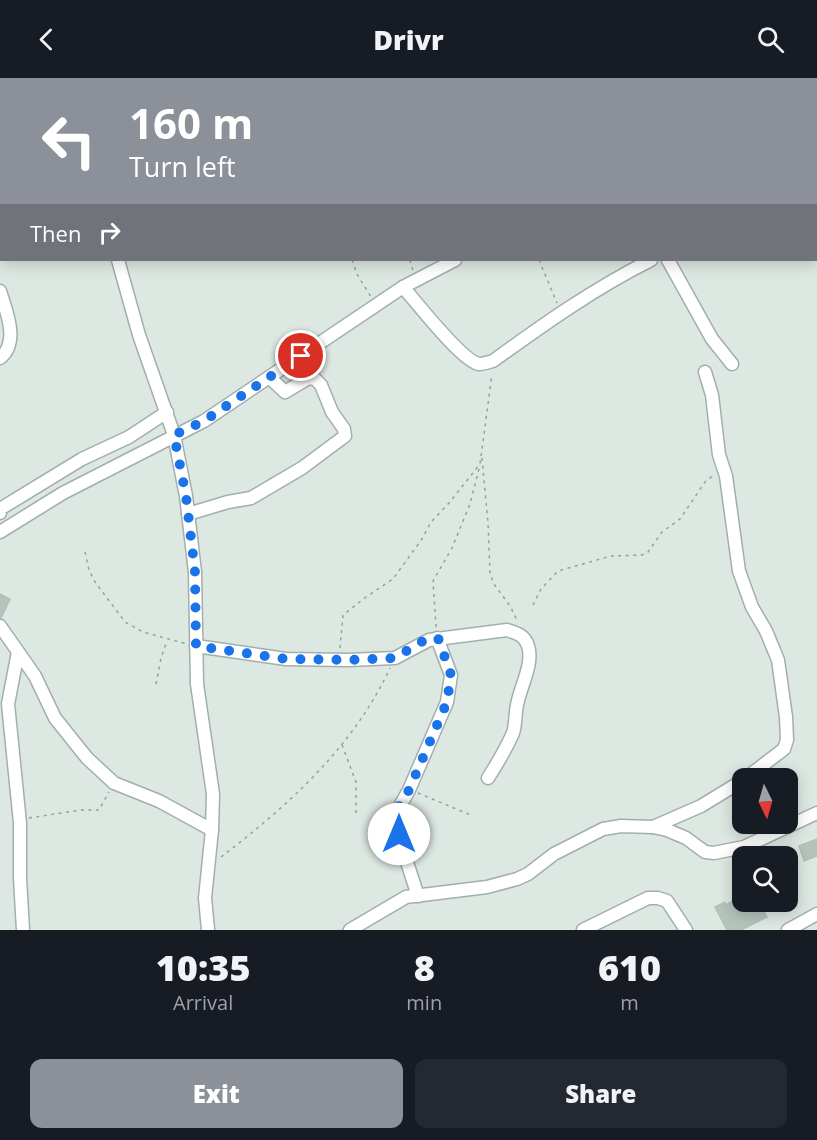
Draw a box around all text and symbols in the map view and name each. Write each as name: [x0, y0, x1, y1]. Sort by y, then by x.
text: Drivr: [373, 21, 444, 58]
icon: back: [30, 23, 63, 56]
icon: search: [754, 23, 787, 56]
text: 160 m: [129, 94, 253, 151]
icon: left: [30, 102, 108, 180]
text: Turn left: [129, 148, 236, 185]
icon: right: [93, 216, 126, 249]
text: Then: [30, 218, 81, 248]
pin: [275, 330, 326, 381]
icon: arrive: [284, 339, 317, 372]
north arrow: [732, 768, 798, 834]
map controls: [732, 768, 798, 912]
position arrow: [367, 802, 431, 866]
button: search: [732, 846, 798, 912]
text: 10:35: [156, 943, 251, 992]
text: 8: [414, 943, 435, 992]
text: 610: [598, 943, 661, 992]
text: Arrival: [173, 989, 233, 1016]
text: min: [406, 989, 442, 1016]
text: m: [620, 989, 639, 1016]
button: Exit: [30, 1059, 403, 1128]
button: Share: [415, 1059, 787, 1128]

